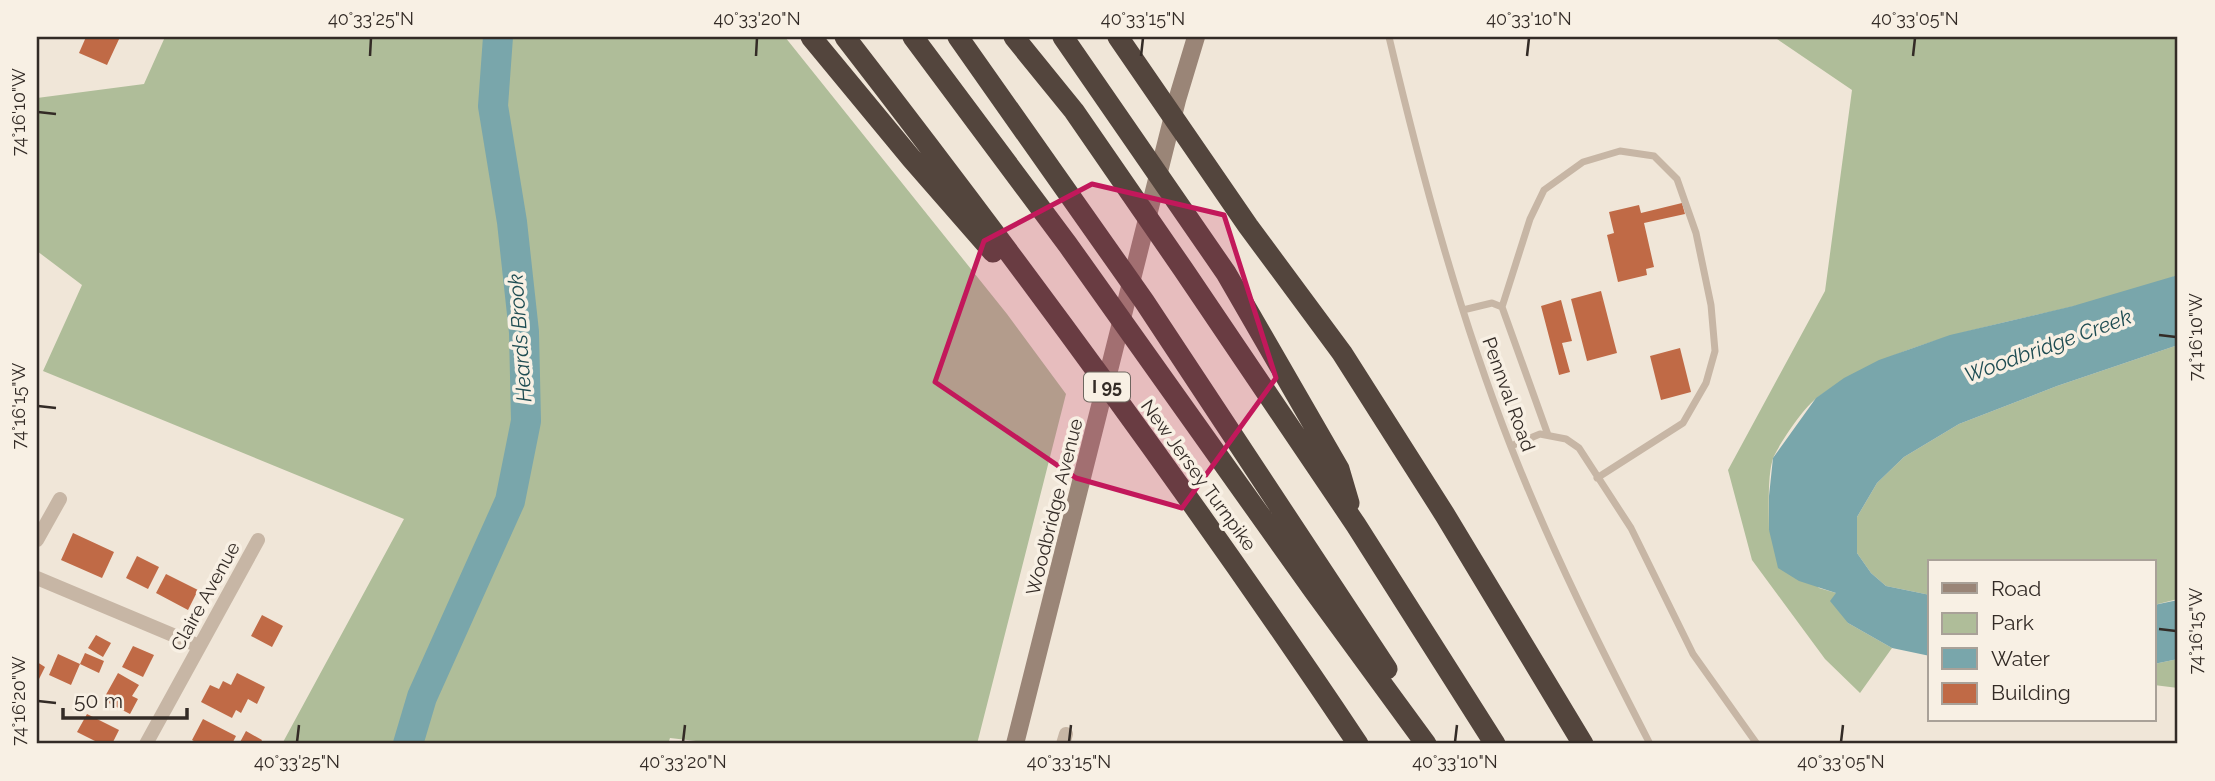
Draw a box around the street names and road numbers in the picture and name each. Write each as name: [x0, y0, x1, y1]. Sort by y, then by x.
street label: Pennval Road: [1478, 334, 1540, 454]
road number: I 95: [1084, 372, 1130, 402]
street label: New Jersey Turnpike: [1137, 395, 1261, 555]
street label: Woodbridge Avenue: [1021, 416, 1087, 598]
street label: Claire Avenue: [166, 538, 244, 654]

